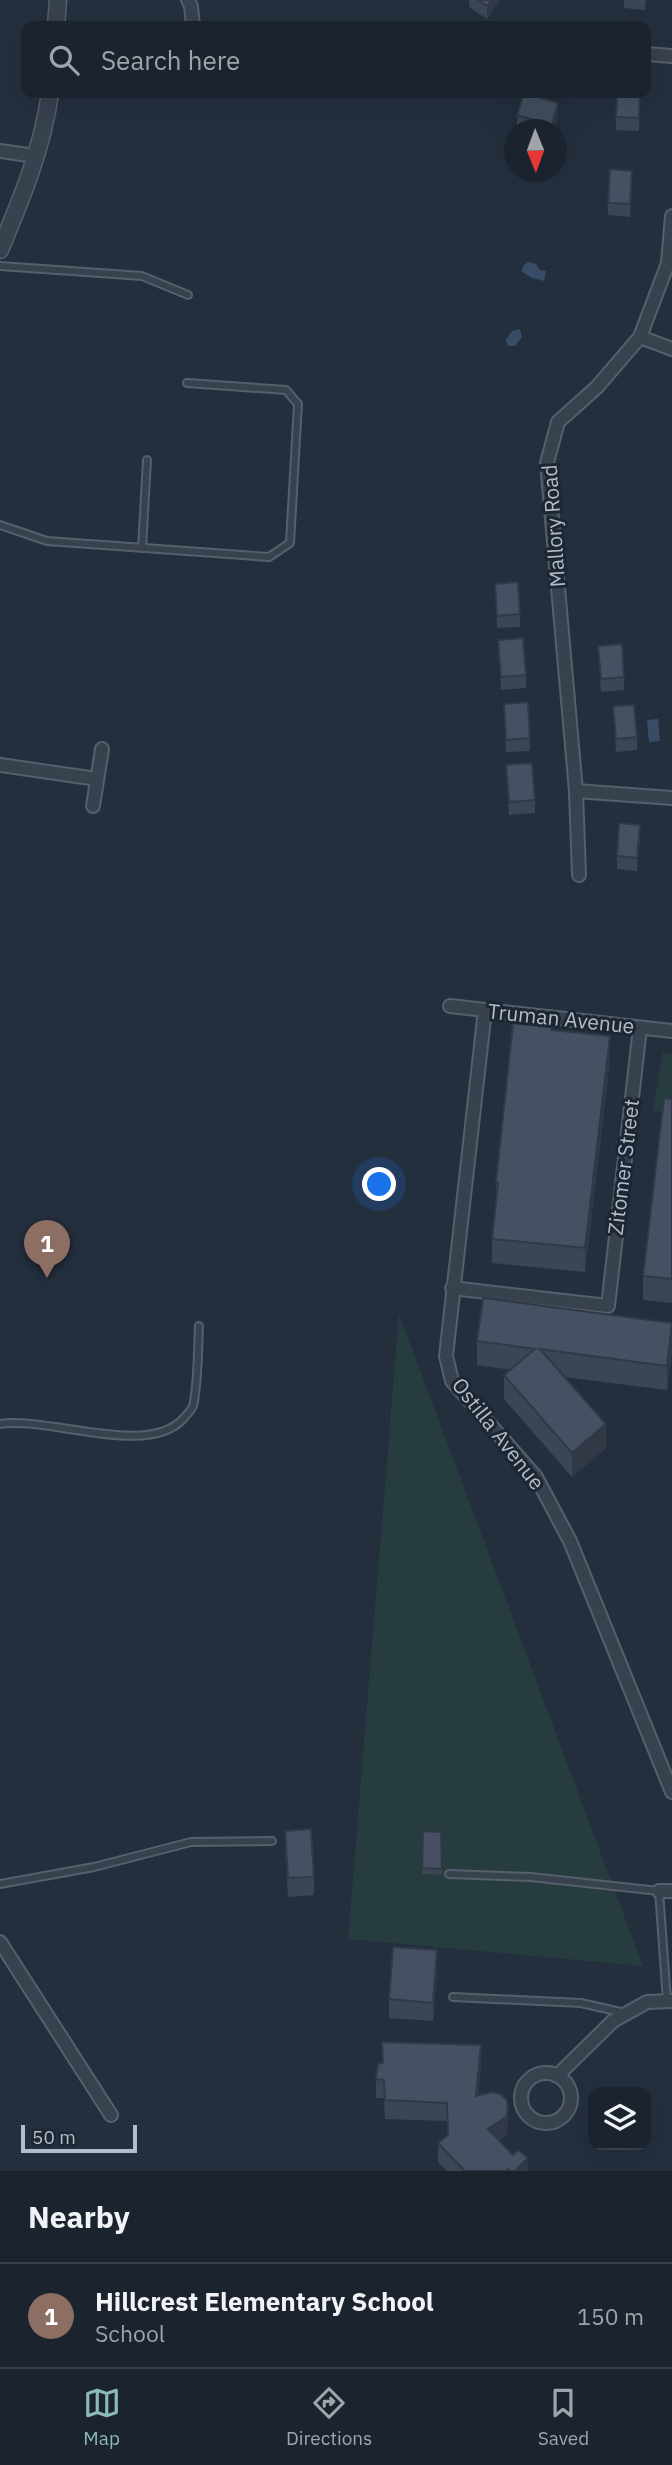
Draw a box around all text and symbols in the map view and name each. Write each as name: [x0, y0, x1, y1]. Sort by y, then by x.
search box: [21, 21, 651, 98]
icon: search: [45, 41, 83, 79]
text: Search here: [101, 43, 240, 77]
north arrow: [504, 119, 567, 182]
street label: Mallory Road: [535, 464, 571, 588]
street label: Truman Avenue: [486, 996, 636, 1040]
street label: Zitomer Street: [601, 1097, 645, 1236]
your location: [362, 1167, 396, 1201]
pin: 1: [24, 1220, 70, 1278]
street label: Ostilla Avenue: [446, 1372, 551, 1495]
map controls: [588, 2087, 651, 2150]
button: layers: [588, 2087, 651, 2150]
scale bar: [21, 2122, 136, 2154]
text: 50 m: [32, 2125, 76, 2149]
text: Nearby: [28, 2197, 130, 2236]
text: Hillcrest Elementary School: [95, 2284, 434, 2318]
text: 1: [44, 2301, 58, 2331]
text: 150 m: [577, 2301, 644, 2331]
text: School: [95, 2318, 165, 2348]
tab: Map: [83, 2384, 121, 2450]
tab: Directions: [286, 2384, 372, 2450]
tab: Saved: [538, 2384, 589, 2450]

